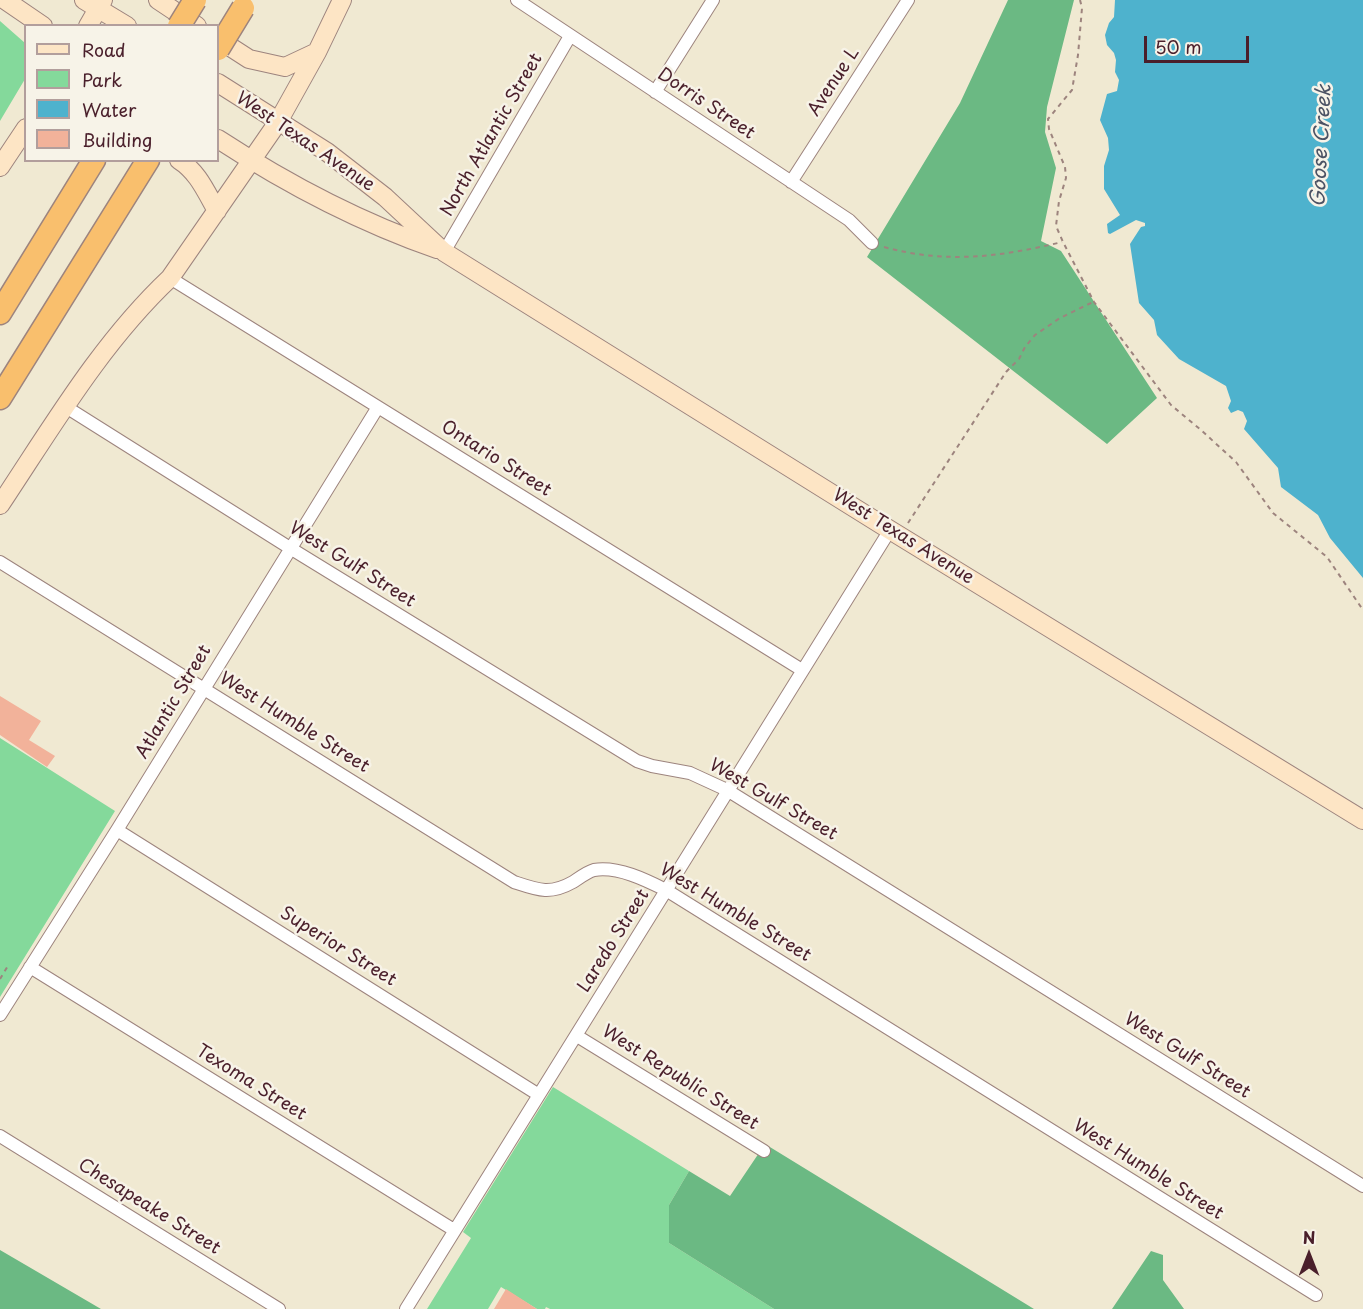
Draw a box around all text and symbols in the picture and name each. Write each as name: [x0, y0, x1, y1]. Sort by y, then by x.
legend: [24, 24, 219, 162]
scale bar: [1147, 24, 1252, 62]
text: 50 m: [1155, 33, 1202, 60]
text: Road: [82, 36, 126, 63]
street label: Avenue L: [804, 43, 864, 121]
street label: North Atlantic Street: [436, 50, 548, 220]
street label: Dorris Street: [653, 64, 759, 144]
text: Park: [82, 66, 122, 93]
water label: Goose Creek: [1307, 84, 1337, 208]
street label: West Texas Avenue: [232, 88, 378, 196]
text: Water: [82, 96, 136, 123]
text: Building: [82, 126, 152, 153]
street label: Ontario Street: [437, 417, 555, 501]
street label: West Texas Avenue: [828, 485, 978, 589]
street label: West Gulf Street: [285, 518, 419, 612]
street label: Atlantic Street: [132, 641, 216, 763]
street label: West Humble Street: [215, 668, 373, 778]
street label: West Gulf Street: [705, 754, 841, 846]
street label: West Humble Street: [655, 859, 815, 967]
street label: Laredo Street: [574, 885, 654, 997]
street label: Superior Street: [276, 903, 400, 991]
street label: West Gulf Street: [1120, 1009, 1254, 1103]
street label: West Republic Street: [598, 1021, 762, 1135]
street label: Texoma Street: [192, 1040, 310, 1126]
street label: West Humble Street: [1069, 1115, 1227, 1225]
street label: Chesapeake Street: [74, 1154, 224, 1260]
north arrow: [1279, 1225, 1339, 1285]
text: N: [1303, 1225, 1315, 1249]

